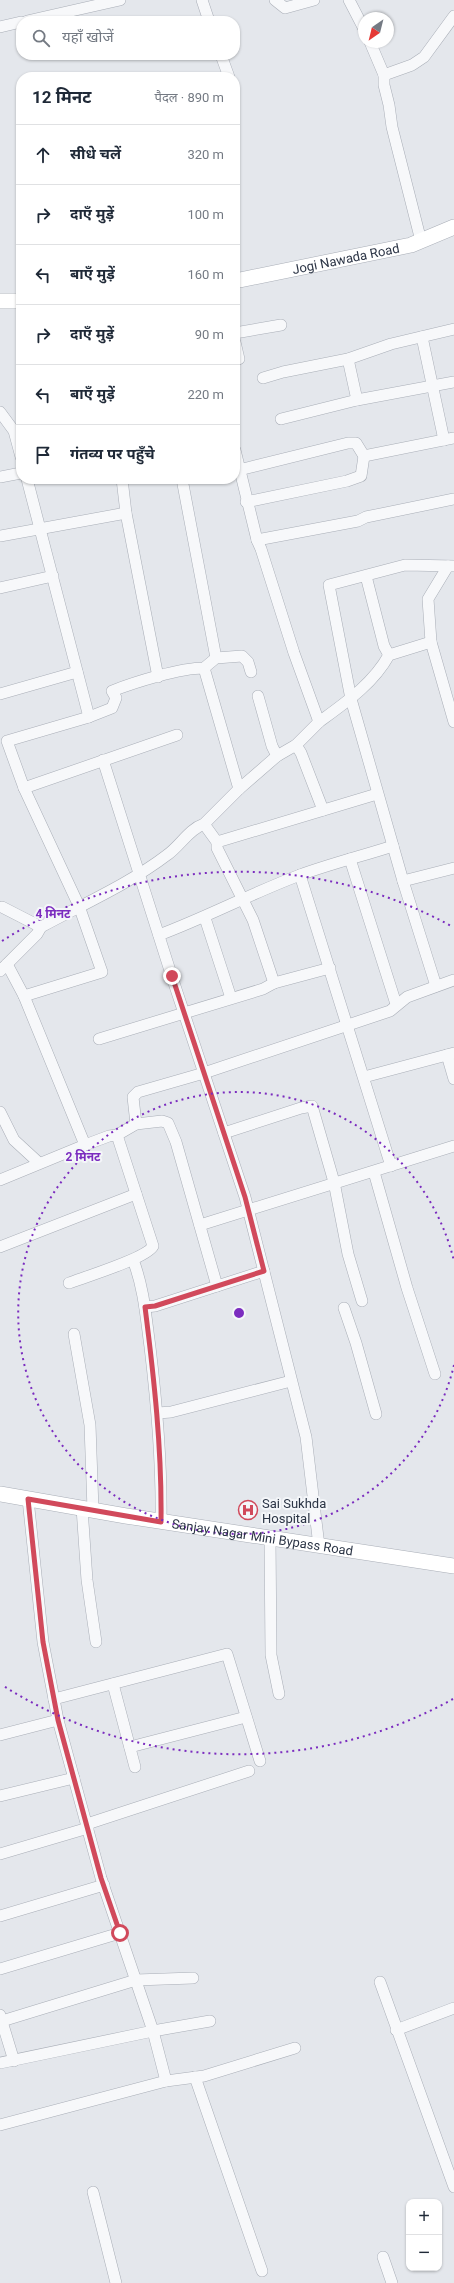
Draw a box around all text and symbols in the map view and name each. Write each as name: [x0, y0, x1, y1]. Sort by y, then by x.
north arrow: [358, 12, 394, 48]
search box: [16, 16, 240, 60]
icon: search: [30, 27, 52, 49]
text: यहाँ खोजें: [62, 28, 114, 46]
text: 12 मिनट: [32, 87, 91, 107]
text: पैदल · 890 m: [155, 90, 224, 105]
icon: ahead: [32, 144, 54, 166]
text: सीधे चलें: [70, 145, 121, 163]
text: 320 m: [187, 147, 224, 162]
icon: right: [32, 204, 54, 226]
text: दाएँ मुड़ें: [70, 205, 114, 223]
text: 100 m: [187, 207, 224, 222]
street label: Jogi Nawada Road: [291, 241, 401, 277]
icon: left: [32, 264, 54, 286]
text: बाएँ मुड़ें: [70, 265, 115, 283]
text: 160 m: [187, 267, 224, 282]
icon: right: [32, 324, 54, 346]
text: दाएँ मुड़ें: [70, 325, 114, 343]
text: 90 m: [195, 327, 224, 342]
icon: left: [32, 384, 54, 406]
text: बाएँ मुड़ें: [70, 385, 115, 403]
text: 220 m: [187, 387, 224, 402]
icon: arrive: [32, 444, 54, 466]
text: गंतव्य पर पहुँचे: [70, 445, 155, 463]
text: 4 मिनट: [35, 906, 71, 921]
route end: [163, 967, 181, 985]
text: 2 मिनट: [65, 1149, 101, 1164]
centre of rings: [232, 1306, 246, 1320]
place label: Sai Sukhda Hospital: [262, 1496, 326, 1526]
hospital icon: Sai Sukhda Hospital: [237, 1499, 259, 1521]
street label: Sanjay Nagar Mini Bypass Road: [171, 1516, 354, 1559]
route start: [111, 1924, 129, 1942]
map controls: [406, 2199, 442, 2271]
button: +: [406, 2199, 442, 2235]
button: −: [406, 2235, 442, 2271]

